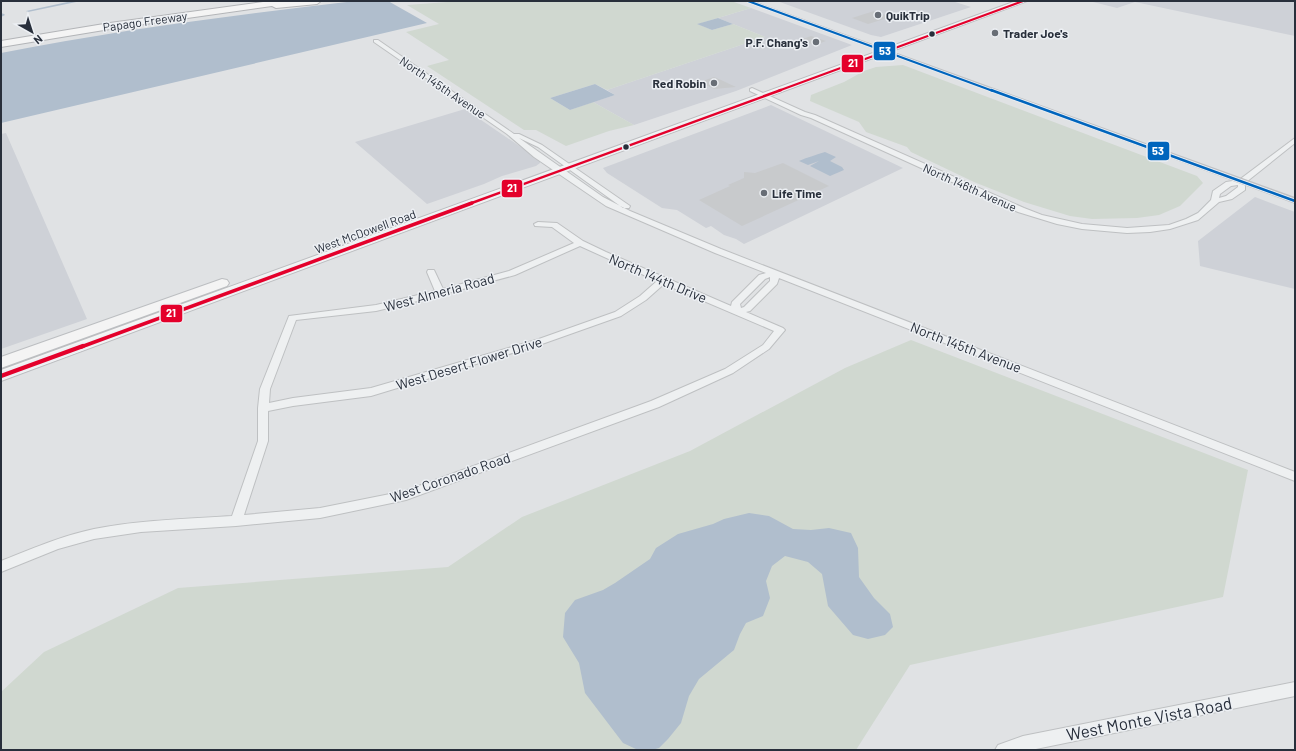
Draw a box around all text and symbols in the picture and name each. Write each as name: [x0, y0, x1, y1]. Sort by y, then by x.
street label: Papago Freeway: [102, 8, 189, 34]
place label: QuikTrip: [886, 8, 930, 22]
marker: QuikTrip: [873, 10, 883, 20]
north arrow: [12, 12, 52, 52]
place label: Trader Joe's: [1003, 26, 1068, 40]
marker: Trader Joe's: [990, 28, 1000, 38]
unlabelled marker: [927, 29, 937, 39]
text: N: [32, 33, 46, 48]
place label: P.F. Chang's: [745, 35, 808, 49]
marker: P.F. Chang's: [811, 37, 821, 47]
line badge: 53: [873, 41, 896, 61]
text: 53: [879, 44, 891, 57]
street label: North 145th Avenue: [397, 53, 489, 121]
line badge: 21: [841, 54, 864, 73]
text: 21: [848, 56, 858, 69]
place label: Red Robin: [653, 76, 706, 90]
marker: Red Robin: [709, 78, 719, 88]
line badge: 53: [1147, 141, 1170, 161]
unlabelled marker: [621, 142, 631, 152]
text: 53: [1152, 144, 1164, 157]
street label: North 146th Avenue: [921, 160, 1019, 214]
line badge: 21: [501, 179, 523, 198]
text: 21: [507, 181, 517, 194]
place label: Life Time: [772, 186, 822, 200]
marker: Life Time: [759, 188, 769, 198]
street label: West McDowell Road: [313, 206, 417, 256]
street label: North 144th Drive: [606, 250, 710, 306]
street label: West Almeria Road: [382, 269, 496, 315]
line badge: 21: [160, 304, 183, 323]
text: 21: [166, 306, 176, 319]
street label: North 145th Avenue: [908, 318, 1024, 376]
street label: West Desert Flower Drive: [394, 333, 544, 393]
street label: West Coronado Road: [388, 448, 512, 506]
street label: West Monte Vista Road: [1065, 692, 1233, 744]

